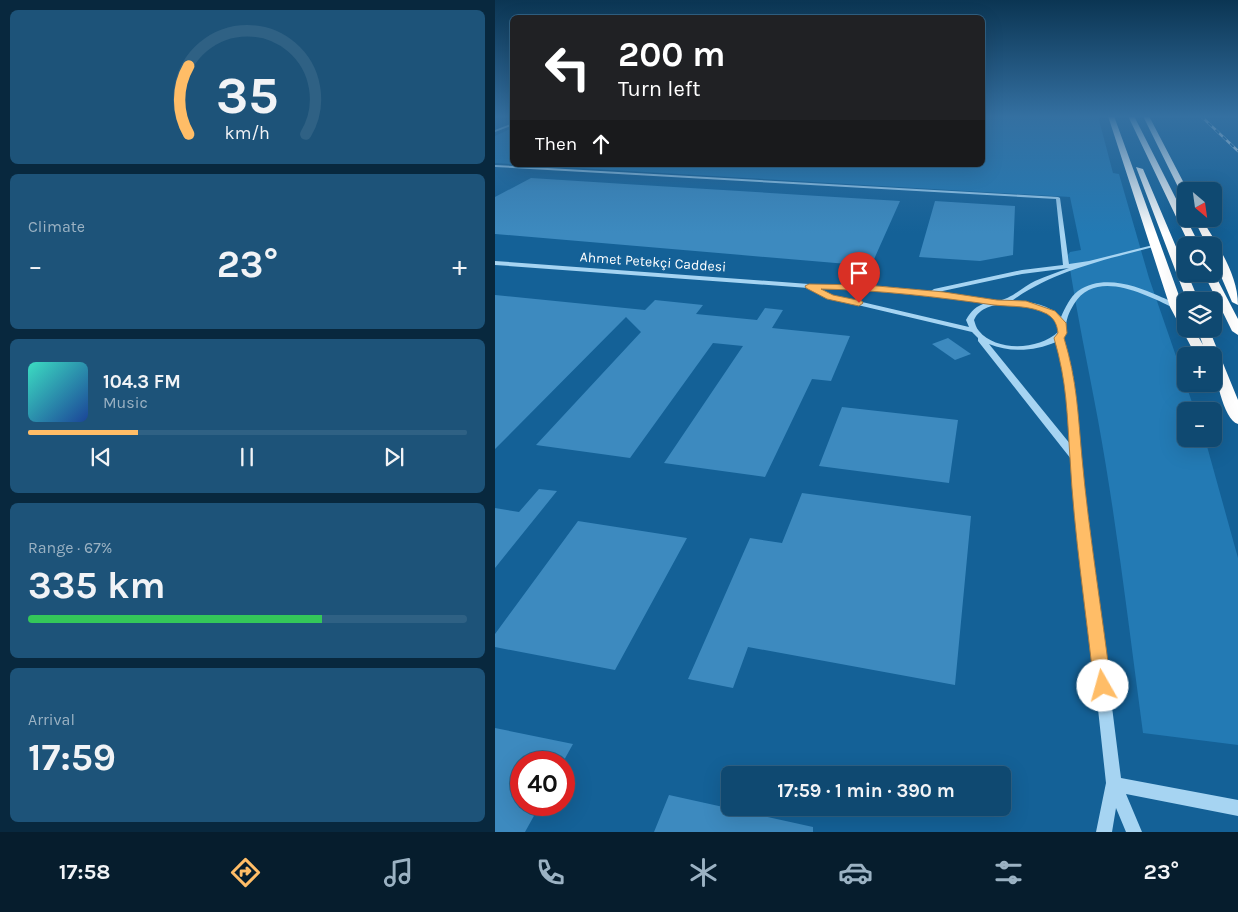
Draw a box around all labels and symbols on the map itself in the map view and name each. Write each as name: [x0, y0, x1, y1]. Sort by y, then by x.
north arrow: [1177, 182, 1223, 228]
street label: Ahmet Petekçi Caddesi: [579, 248, 727, 276]
pin: [838, 252, 880, 303]
position arrow: [1076, 659, 1128, 711]
speed limit sign: 40: [510, 751, 575, 816]

